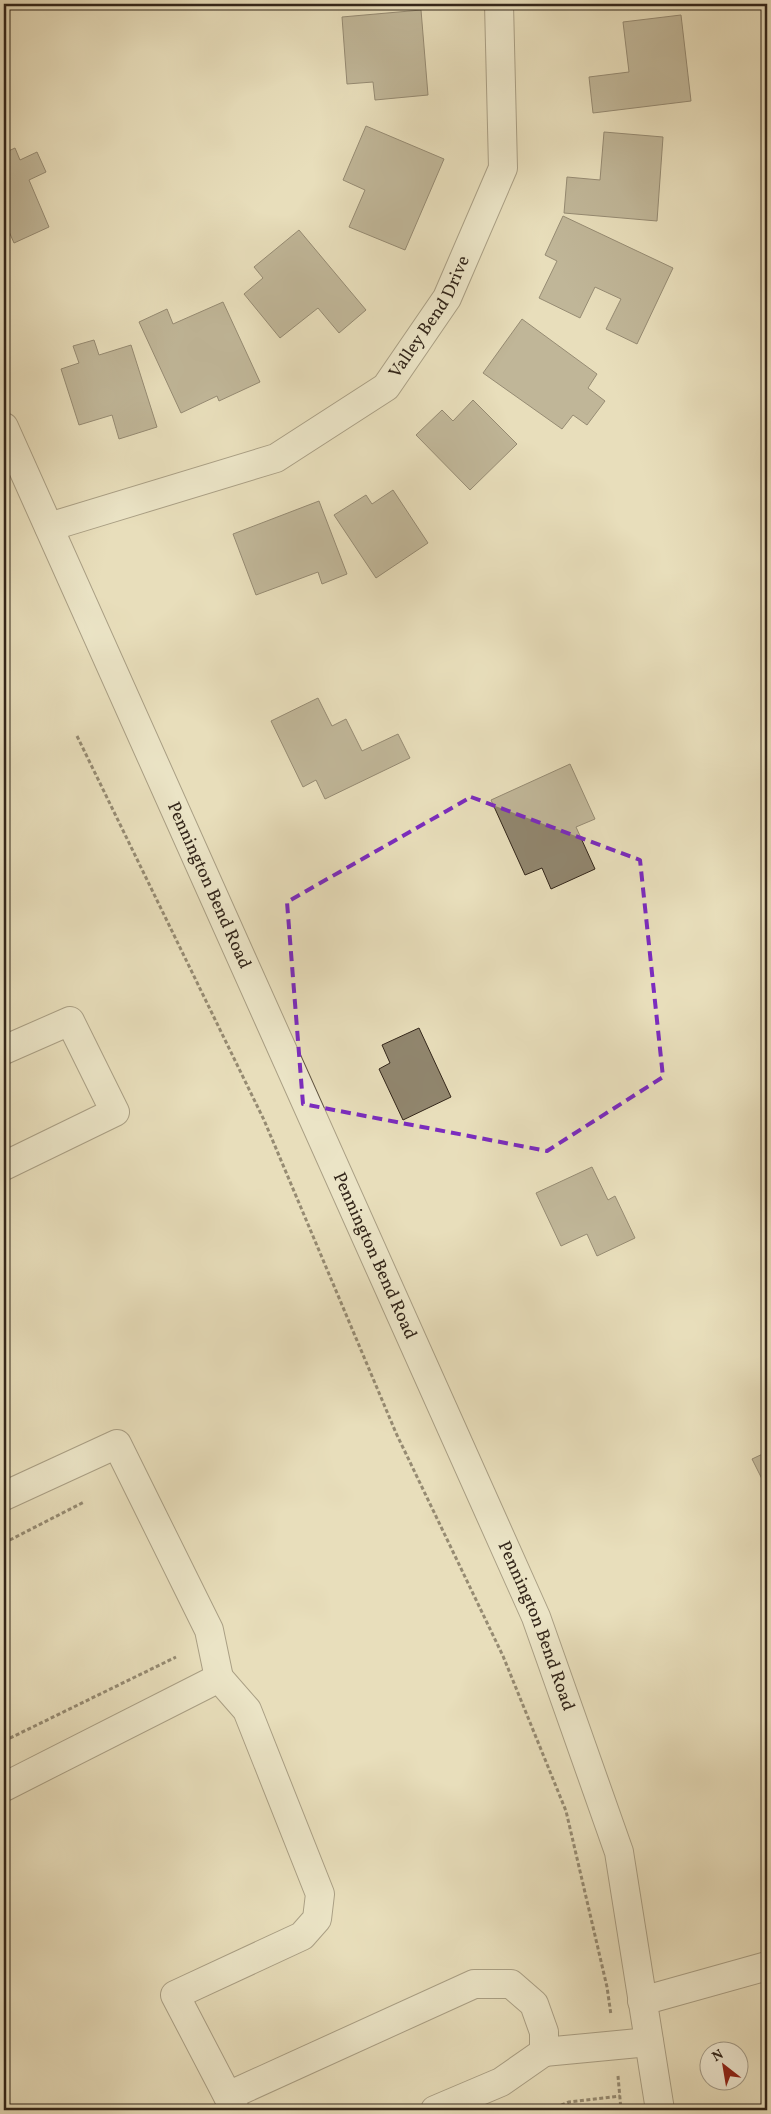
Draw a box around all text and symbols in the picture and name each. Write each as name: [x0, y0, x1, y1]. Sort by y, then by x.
street label: Valley Bend Drive: [383, 252, 476, 383]
street label: Pennington Bend Road: [161, 798, 257, 973]
street label: Pennington Bend Road: [326, 1168, 423, 1343]
street label: Pennington Bend Road: [491, 1537, 581, 1714]
north arrow: [698, 2042, 748, 2092]
text: N: [709, 2045, 727, 2067]

